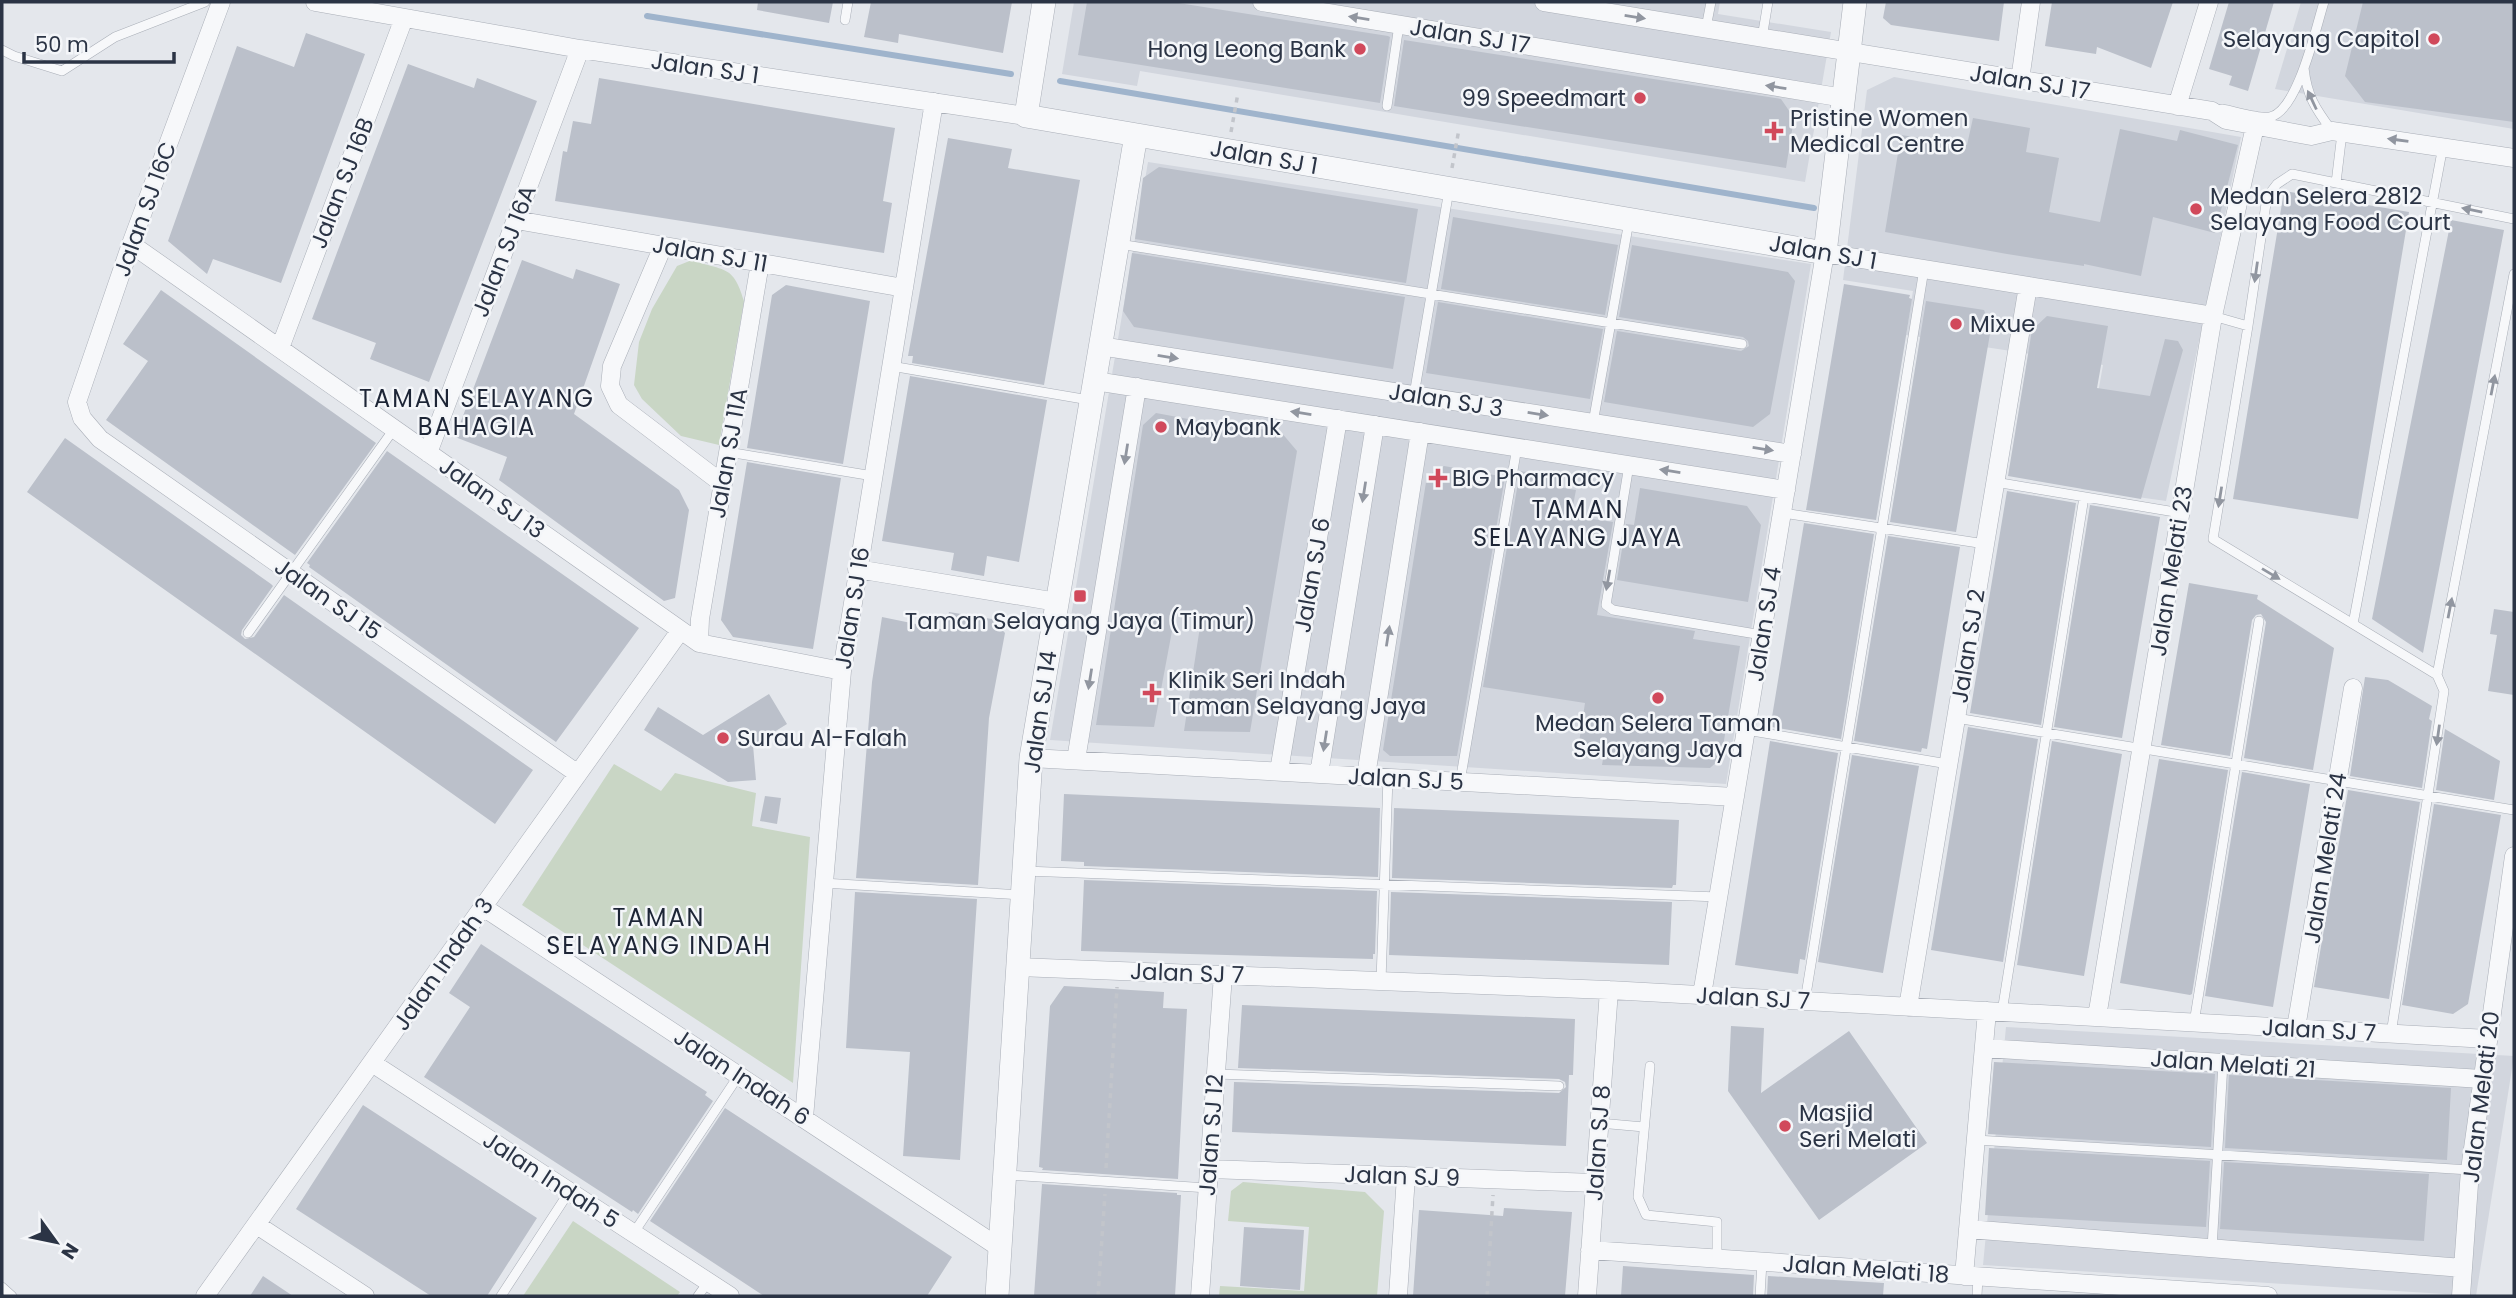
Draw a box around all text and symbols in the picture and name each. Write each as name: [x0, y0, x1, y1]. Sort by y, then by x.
street label: Jalan SJ 17: [1407, 11, 1533, 61]
one-way arrow: [1347, 12, 1369, 23]
one-way arrow: [1624, 12, 1646, 23]
scale bar: [24, 21, 175, 65]
place label: Selayang Capitol: [2223, 23, 2420, 55]
text: 50 m: [35, 30, 89, 59]
marker: Selayang Capitol: [2426, 31, 2442, 47]
place label: Hong Leong Bank: [1147, 33, 1346, 65]
marker: Hong Leong Bank: [1352, 41, 1368, 57]
street label: Jalan SJ 1: [649, 45, 761, 91]
street label: Jalan SJ 17: [1967, 57, 2093, 107]
one-way arrow: [1765, 81, 1787, 92]
place label: 99 Speedmart: [1462, 82, 1626, 114]
marker: 99 Speedmart: [1632, 90, 1648, 106]
one-way arrow: [2306, 90, 2317, 111]
place label: Pristine Women Medical Centre: [1790, 102, 1969, 160]
street label: Jalan SJ 16B: [302, 113, 382, 253]
marker: Pristine Women Medical Centre: [1764, 121, 1784, 141]
street label: Jalan SJ 1: [1208, 132, 1320, 182]
one-way arrow: [2387, 134, 2409, 145]
street label: Jalan SJ 16C: [106, 137, 184, 281]
street label: Jalan SJ 16A: [464, 180, 544, 322]
place label: Medan Selera 2812 Selayang Food Court: [2210, 180, 2451, 238]
marker: Medan Selera 2812 Selayang Food Court: [2188, 201, 2204, 217]
one-way arrow: [2461, 204, 2483, 215]
street label: Jalan SJ 1: [1767, 227, 1879, 277]
street label: Jalan SJ 11: [650, 228, 770, 280]
one-way arrow: [2250, 261, 2261, 283]
place label: Mixue: [1970, 308, 2035, 340]
marker: Mixue: [1948, 316, 1964, 332]
one-way arrow: [1157, 351, 1179, 362]
one-way arrow: [2488, 373, 2499, 395]
street label: Jalan SJ 3: [1387, 375, 1505, 425]
district label: TAMAN SELAYANG BAHAGIA: [359, 382, 595, 443]
street label: Jalan SJ 11A: [701, 385, 755, 521]
one-way arrow: [1289, 407, 1311, 418]
one-way arrow: [1527, 409, 1549, 420]
place label: Maybank: [1175, 411, 1281, 443]
marker: Maybank: [1153, 419, 1169, 435]
one-way arrow: [1120, 444, 1131, 466]
one-way arrow: [1752, 444, 1774, 455]
street label: Jalan SJ 13: [433, 450, 551, 546]
place label: BIG Pharmacy: [1452, 462, 1614, 494]
one-way arrow: [1659, 466, 1681, 477]
marker: BIG Pharmacy: [1430, 470, 1446, 486]
one-way arrow: [1358, 481, 1369, 503]
street label: Jalan Melati 23: [2142, 484, 2200, 658]
one-way arrow: [2214, 486, 2225, 508]
district label: TAMAN SELAYANG JAYA: [1473, 493, 1683, 554]
street label: Jalan SJ 6: [1286, 515, 1338, 635]
street label: Jalan SJ 16: [827, 544, 877, 672]
street label: Jalan SJ 15: [268, 550, 388, 648]
street label: Jalan SJ 4: [1739, 564, 1789, 684]
one-way arrow: [2261, 568, 2281, 581]
one-way arrow: [1603, 569, 1614, 591]
street label: Jalan SJ 2: [1943, 587, 1993, 705]
marker: Taman Selayang Jaya (Timur): [1072, 588, 1088, 604]
one-way arrow: [2444, 597, 2455, 619]
place label: Taman Selayang Jaya (Timur): [905, 605, 1255, 637]
one-way arrow: [1383, 625, 1394, 647]
street label: Jalan SJ 14: [1016, 649, 1064, 775]
place label: Klinik Seri Indah Taman Selayang Jaya: [1168, 664, 1426, 722]
one-way arrow: [1084, 668, 1095, 690]
marker: Klinik Seri Indah Taman Selayang Jaya: [1142, 683, 1162, 703]
marker: Medan Selera Taman Selayang Jaya: [1650, 690, 1666, 706]
place label: Medan Selera Taman Selayang Jaya: [1535, 707, 1781, 765]
place label: Surau Al-Falah: [737, 722, 907, 754]
one-way arrow: [2432, 724, 2443, 746]
marker: Surau Al-Falah: [715, 730, 731, 746]
one-way arrow: [1319, 730, 1330, 752]
street label: Jalan SJ 5: [1347, 760, 1465, 798]
street label: Jalan Melati 24: [2296, 770, 2354, 946]
street label: Jalan Indah 3: [385, 891, 501, 1037]
district label: TAMAN SELAYANG INDAH: [546, 901, 772, 962]
street label: Jalan SJ 7: [1129, 955, 1245, 991]
street label: Jalan SJ 7: [1695, 979, 1811, 1017]
street label: Jalan Melati 20: [2455, 1009, 2507, 1185]
street label: Jalan SJ 7: [2261, 1011, 2377, 1049]
street label: Jalan Indah 6: [668, 1021, 816, 1133]
street label: Jalan Melati 21: [2149, 1042, 2317, 1086]
street label: Jalan SJ 12: [1191, 1073, 1231, 1197]
street label: Jalan SJ 8: [1578, 1084, 1618, 1202]
place label: Masjid Seri Melati: [1799, 1097, 1916, 1155]
marker: Masjid Seri Melati: [1777, 1118, 1793, 1134]
street label: Jalan Indah 5: [477, 1124, 625, 1236]
street label: Jalan SJ 9: [1343, 1158, 1461, 1194]
north arrow: [21, 1207, 91, 1277]
text: N: [55, 1238, 85, 1264]
street label: Jalan Melati 18: [1782, 1247, 1950, 1291]

